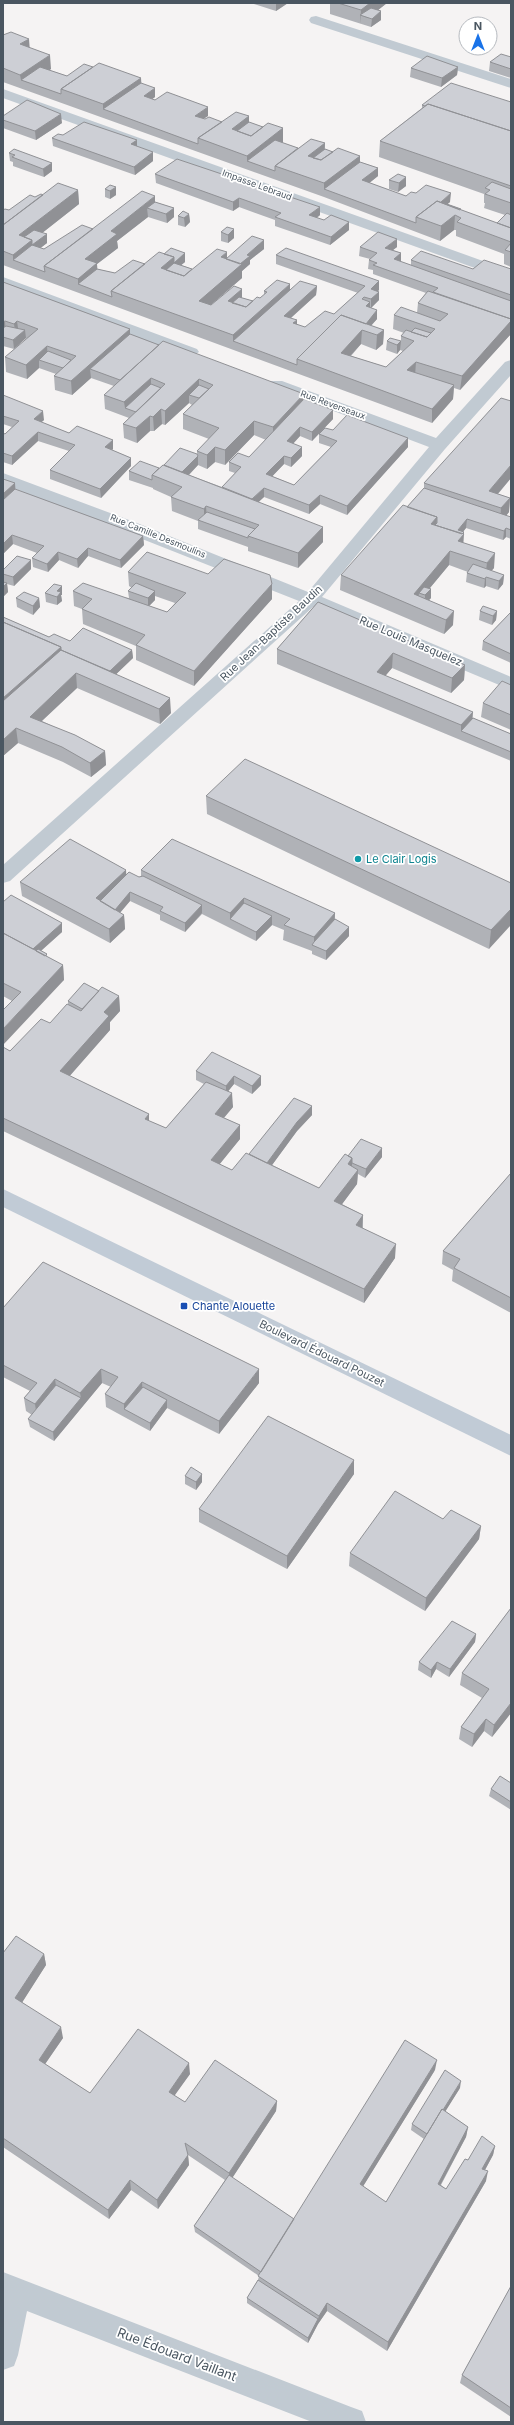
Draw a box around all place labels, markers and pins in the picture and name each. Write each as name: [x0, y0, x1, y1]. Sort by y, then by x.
place label: Le Clair Logis: [366, 852, 437, 866]
marker: Le Clair Logis: [353, 854, 363, 864]
place label: Chante Alouette: [192, 1299, 275, 1313]
marker: Chante Alouette: [179, 1301, 189, 1311]

